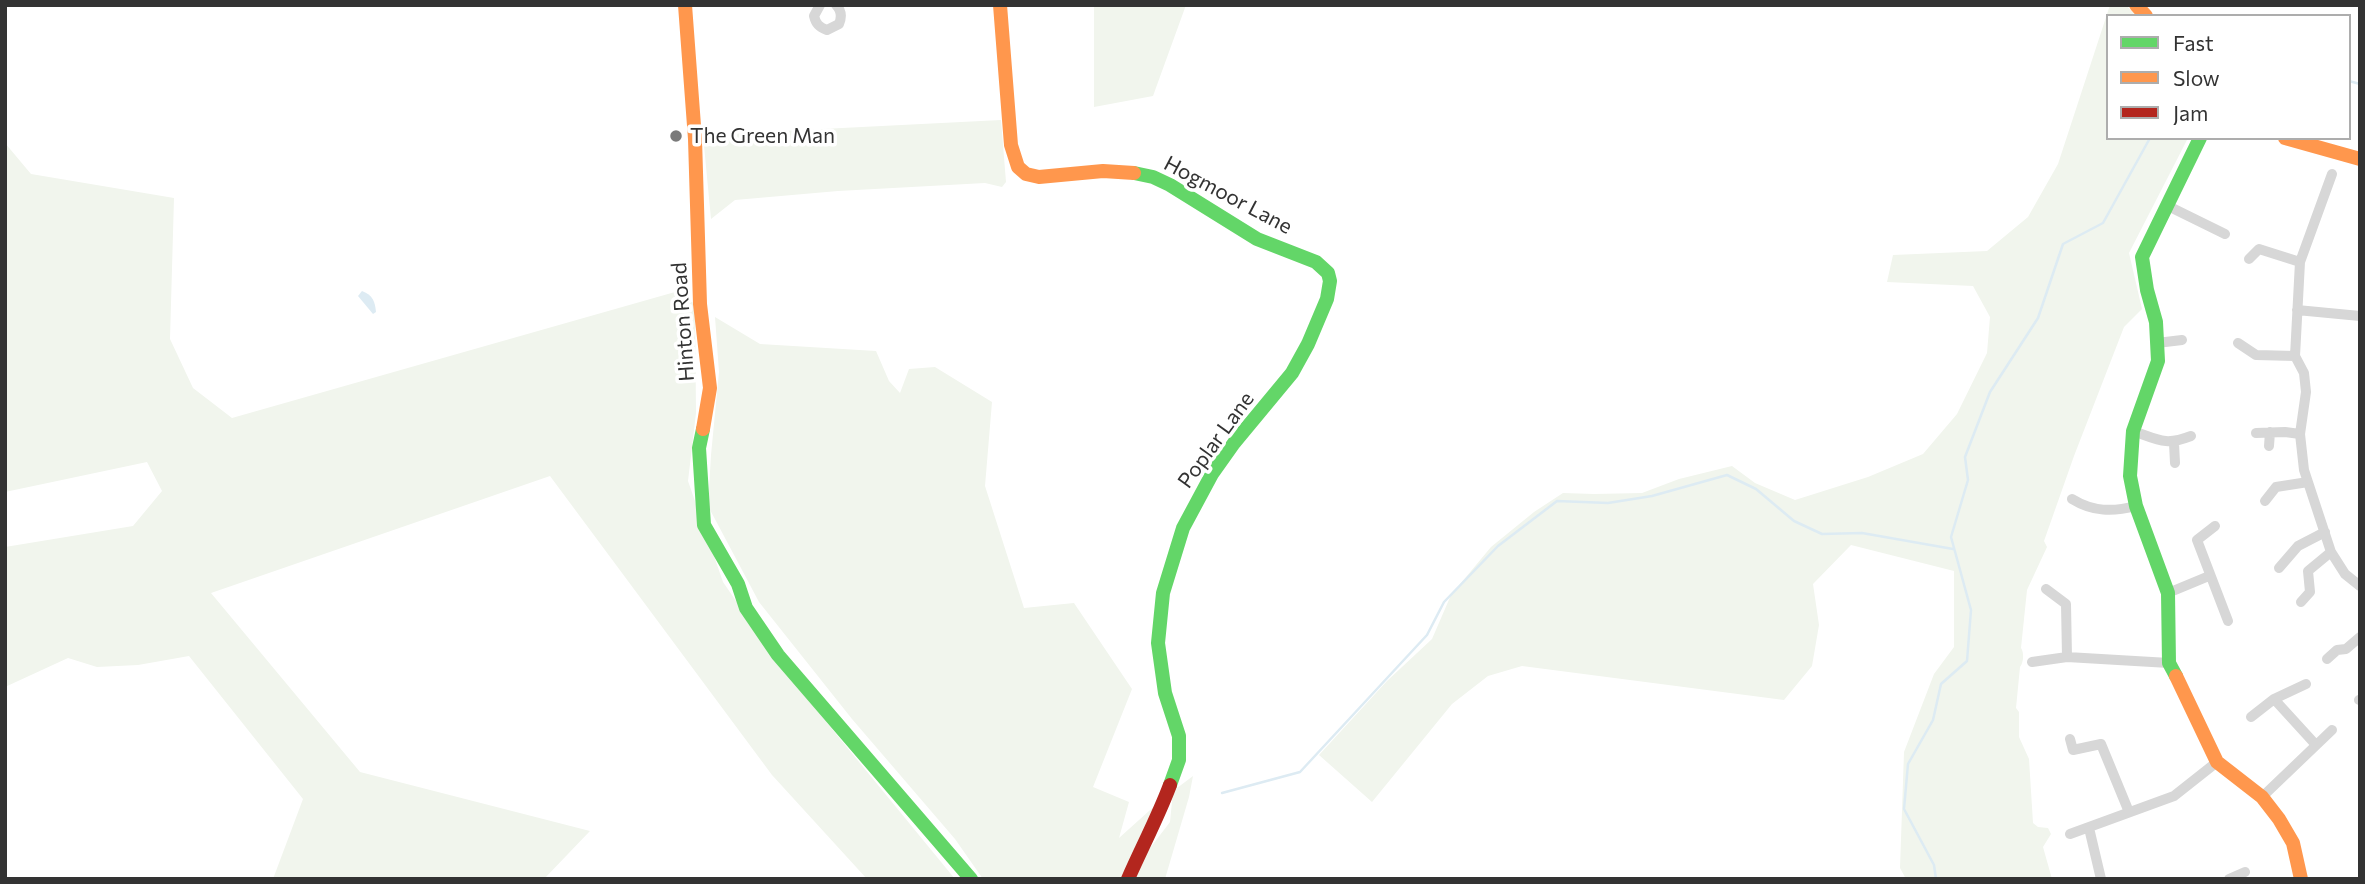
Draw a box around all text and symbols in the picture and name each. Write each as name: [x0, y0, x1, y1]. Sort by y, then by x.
legend: [2106, 14, 2351, 140]
text: Fast: [2173, 30, 2214, 55]
text: Slow: [2173, 65, 2220, 90]
text: Jam: [2173, 100, 2208, 125]
place label: The Green Man: [690, 123, 835, 149]
marker: The Green Man: [668, 128, 684, 144]
street label: Hogmoor Lane: [1160, 151, 1296, 239]
street label: Hinton Road: [666, 262, 700, 382]
street label: Poplar Lane: [1173, 387, 1259, 493]

